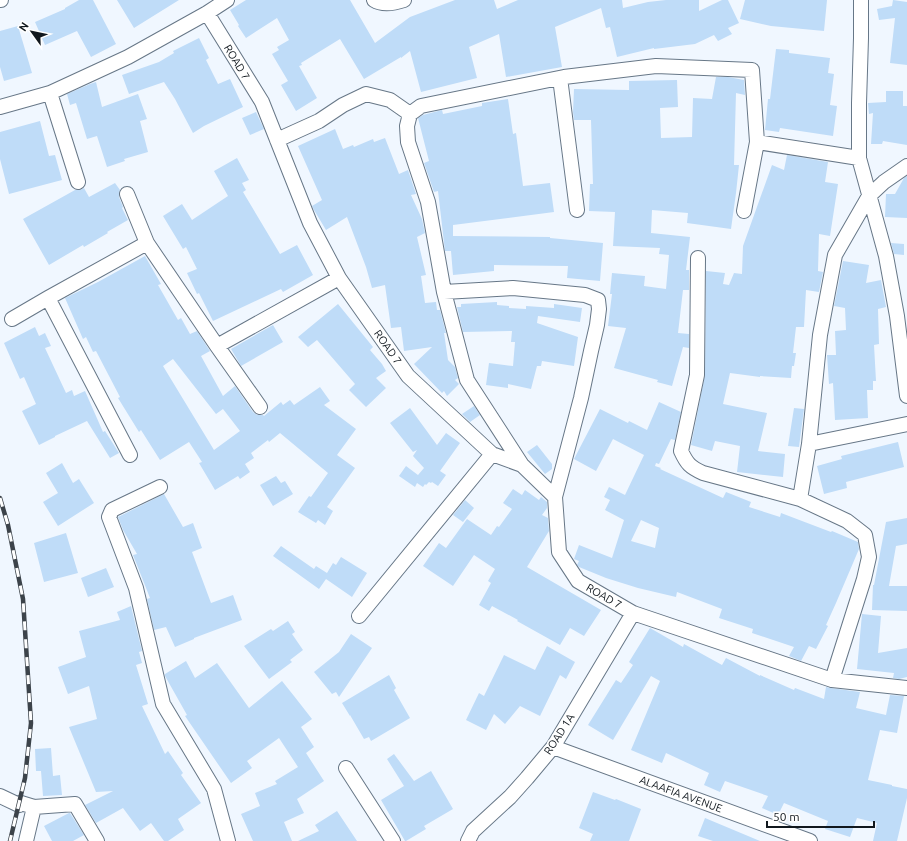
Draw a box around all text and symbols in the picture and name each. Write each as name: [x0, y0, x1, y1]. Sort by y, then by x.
north arrow: [12, 12, 52, 52]
text: N: [16, 20, 31, 33]
street label: ROAD 7: [222, 42, 252, 82]
street label: ROAD 7: [372, 328, 404, 366]
street label: ROAD 7: [584, 581, 624, 611]
street label: ROAD 1A: [541, 711, 577, 757]
street label: ALAAFIA AVENUE: [638, 773, 724, 815]
scale bar: [767, 803, 874, 829]
text: 50 m: [773, 810, 800, 823]

